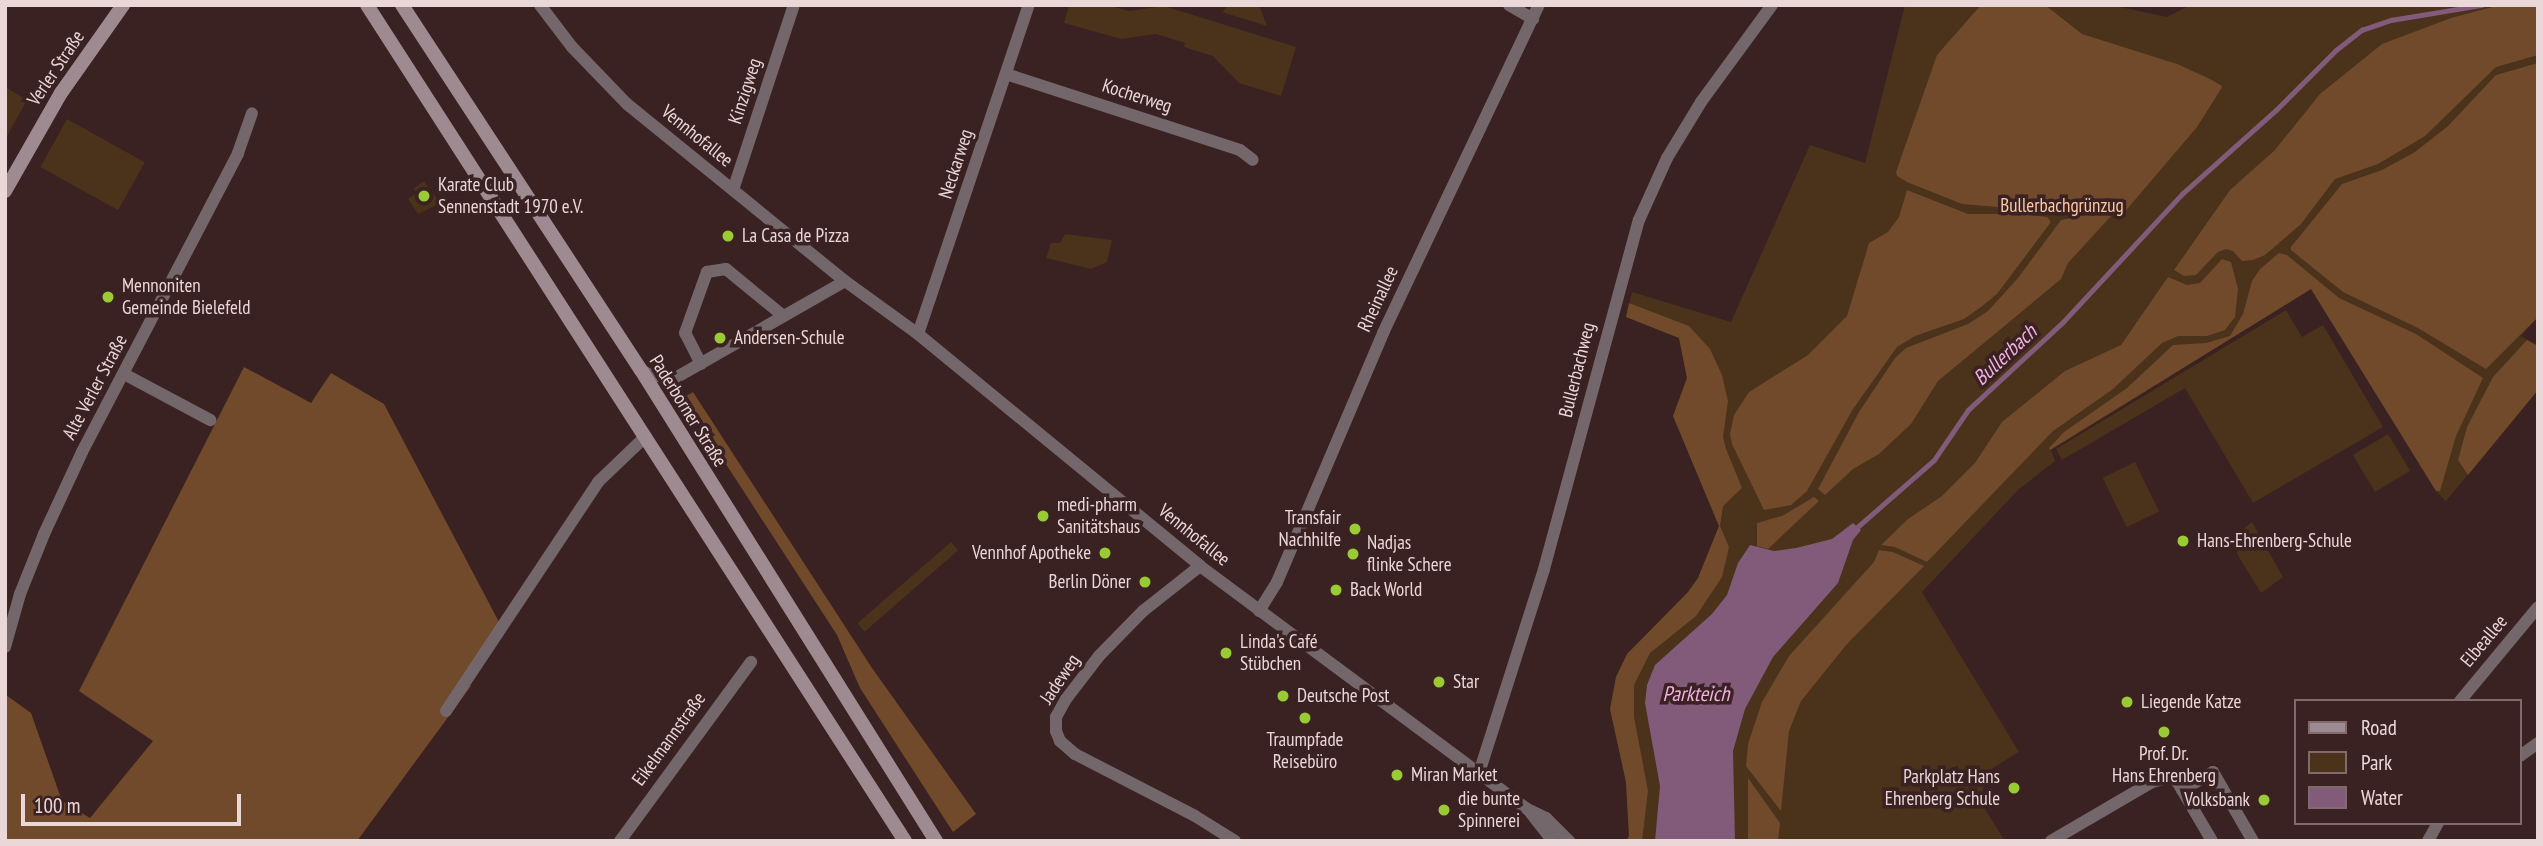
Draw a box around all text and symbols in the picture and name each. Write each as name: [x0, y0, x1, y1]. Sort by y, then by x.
street label: Verler Straße: [23, 26, 89, 110]
street label: Kinzigweg: [724, 55, 766, 127]
street label: Kocherweg: [1099, 74, 1175, 118]
street label: Vennhofallee: [657, 100, 737, 172]
street label: Neckarweg: [934, 126, 978, 202]
place label: Karate Club Sennenstadt 1970 e.V.: [438, 174, 583, 218]
marker: Karate Club Sennenstadt 1970 e.V.: [416, 188, 432, 204]
park label: Bullerbachgrünzug: [2000, 195, 2124, 217]
place label: La Casa de Pizza: [742, 225, 849, 247]
marker: La Casa de Pizza: [720, 228, 736, 244]
street label: Rheinallee: [1353, 263, 1403, 335]
place label: Mennoniten Gemeinde Bielefeld: [122, 275, 250, 319]
marker: Mennoniten Gemeinde Bielefeld: [100, 289, 116, 305]
water label: Bullerbach: [1968, 319, 2042, 391]
street label: Bullerbachweg: [1554, 320, 1600, 420]
place label: Andersen-Schule: [734, 327, 845, 349]
street label: Alte Verler Straße: [58, 330, 132, 444]
marker: Andersen-Schule: [712, 330, 728, 346]
street label: Paderborner Straße: [645, 351, 731, 471]
place label: medi-pharm Sanitätshaus: [1057, 494, 1140, 538]
street label: Vennhofallee: [1154, 499, 1234, 571]
place label: Transfair Nachhilfe: [1279, 507, 1341, 551]
marker: medi-pharm Sanitätshaus: [1035, 508, 1051, 524]
marker: Transfair Nachhilfe: [1347, 521, 1363, 537]
place label: Hans-Ehrenberg-Schule: [2197, 530, 2352, 552]
place label: Nadjas flinke Schere: [1367, 532, 1452, 576]
marker: Hans-Ehrenberg-Schule: [2175, 533, 2191, 549]
place label: Vennhof Apotheke: [971, 542, 1091, 564]
marker: Vennhof Apotheke: [1097, 545, 1113, 561]
marker: Nadjas flinke Schere: [1345, 546, 1361, 562]
place label: Berlin Döner: [1049, 571, 1131, 593]
marker: Berlin Döner: [1137, 574, 1153, 590]
place label: Back World: [1350, 579, 1423, 601]
marker: Back World: [1328, 582, 1344, 598]
street label: Elbeallee: [2456, 610, 2512, 672]
place label: Linda's Café Stübchen: [1240, 631, 1318, 675]
marker: Linda's Café Stübchen: [1218, 645, 1234, 661]
street label: Jadeweg: [1035, 650, 1085, 708]
place label: Star: [1453, 671, 1479, 693]
marker: Star: [1431, 674, 1447, 690]
water label: Parkteich: [1663, 681, 1729, 707]
place label: Deutsche Post: [1297, 685, 1390, 707]
street label: Eikelmannstraße: [627, 688, 711, 790]
marker: Deutsche Post: [1275, 688, 1291, 704]
place label: Liegende Katze: [2141, 691, 2241, 713]
marker: Liegende Katze: [2119, 694, 2135, 710]
legend: [2294, 699, 2522, 825]
marker: Traumpfade Reisebüro: [1297, 710, 1313, 726]
text: Road: [2361, 714, 2397, 741]
marker: Prof. Dr. Hans Ehrenberg: [2156, 724, 2172, 740]
place label: Traumpfade Reisebüro: [1267, 729, 1343, 773]
place label: Prof. Dr. Hans Ehrenberg: [2112, 743, 2216, 787]
text: Park: [2361, 749, 2392, 776]
place label: Miran Market: [1411, 764, 1498, 786]
place label: Parkplatz Hans Ehrenberg Schule: [1885, 766, 2000, 810]
marker: Miran Market: [1389, 767, 1405, 783]
scale bar: [24, 780, 245, 824]
marker: Parkplatz Hans Ehrenberg Schule: [2006, 780, 2022, 796]
text: Water: [2361, 784, 2403, 811]
place label: die bunte Spinnerei: [1458, 788, 1520, 832]
place label: Volksbank: [2184, 789, 2250, 811]
text: 100 m: [34, 792, 80, 819]
marker: Volksbank: [2256, 792, 2272, 808]
marker: die bunte Spinnerei: [1436, 802, 1452, 818]

